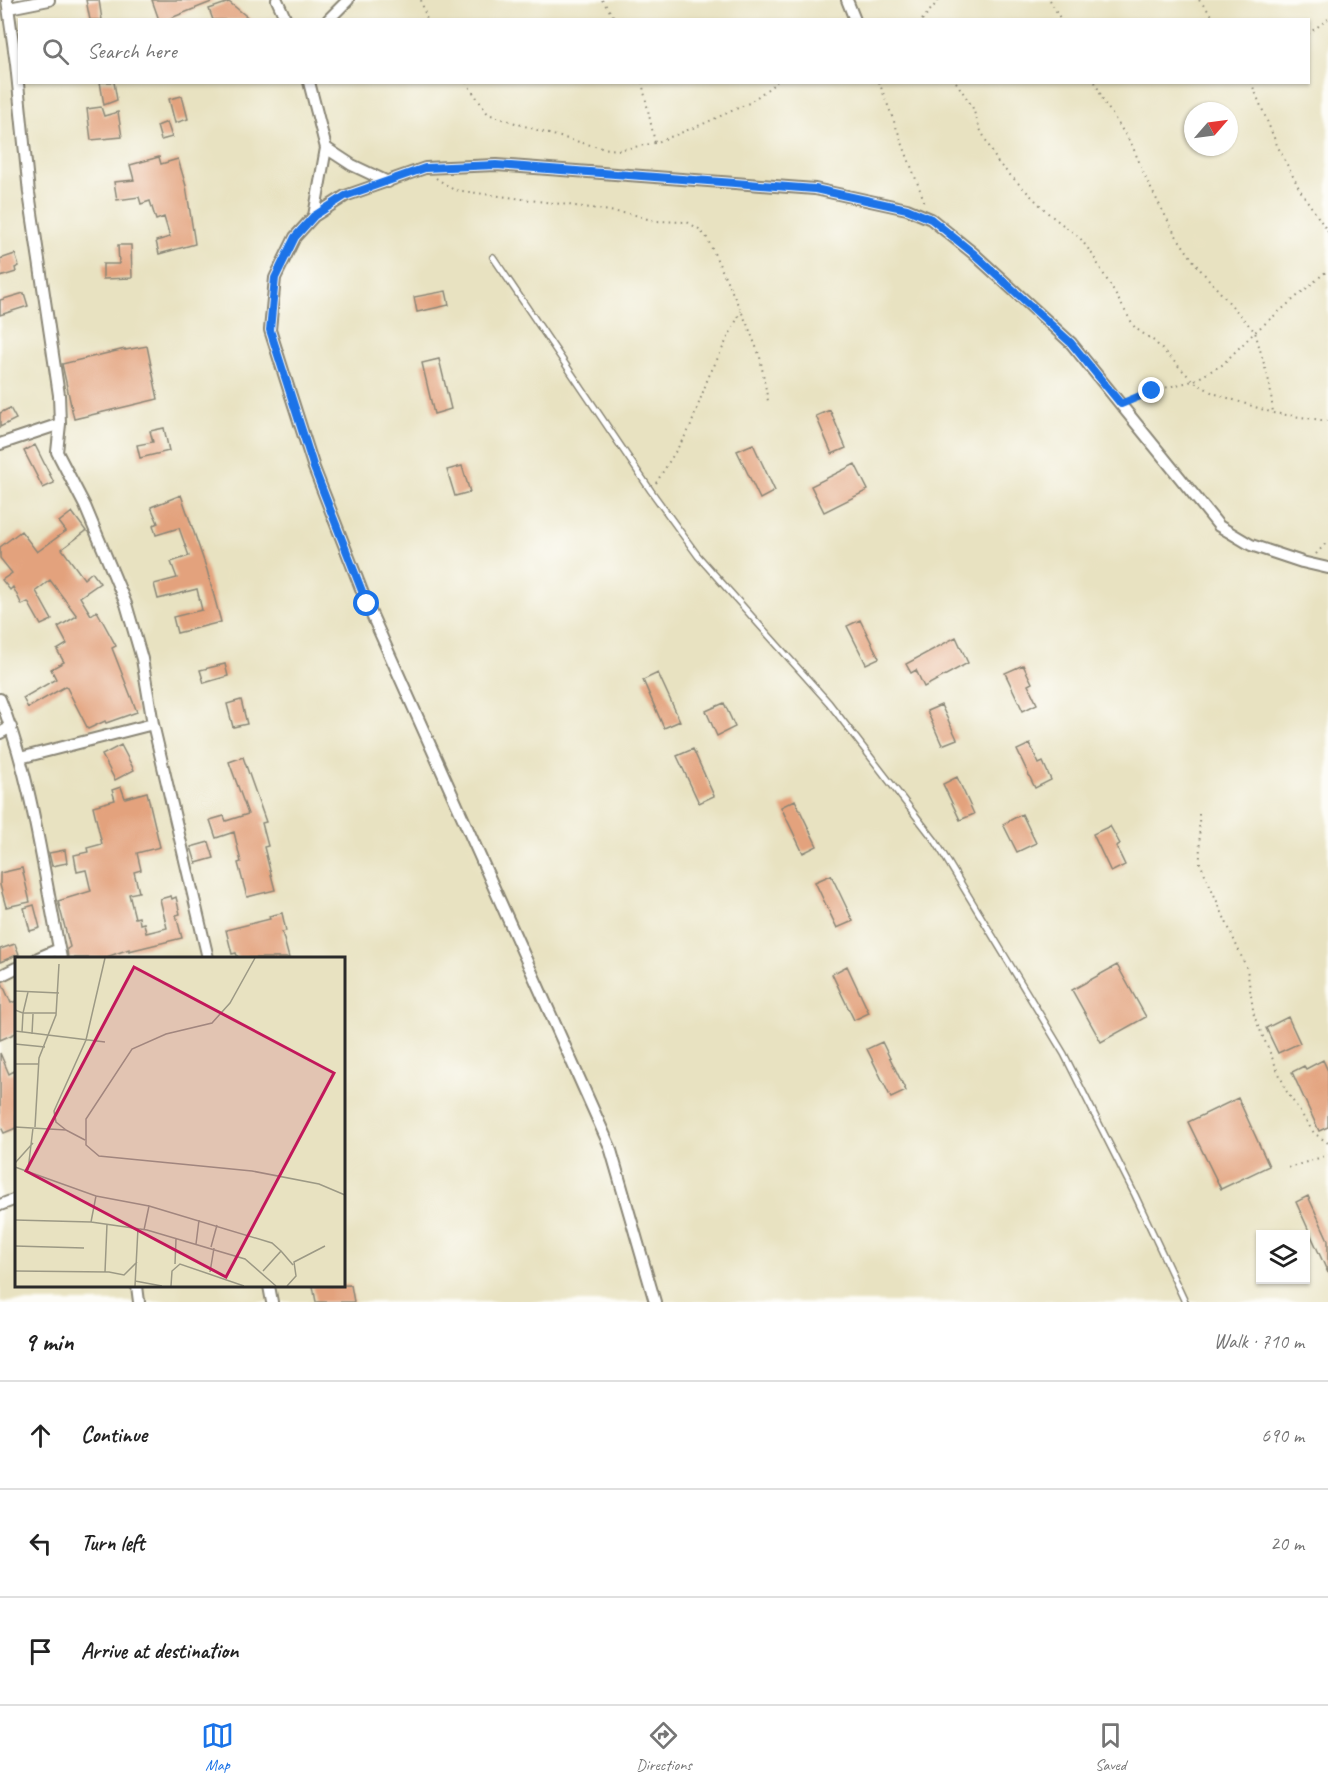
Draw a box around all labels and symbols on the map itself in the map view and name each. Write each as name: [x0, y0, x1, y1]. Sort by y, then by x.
north arrow: [1184, 102, 1238, 156]
route end: [1138, 377, 1164, 403]
route start: [353, 590, 379, 616]
inset map: [15, 957, 345, 1287]

